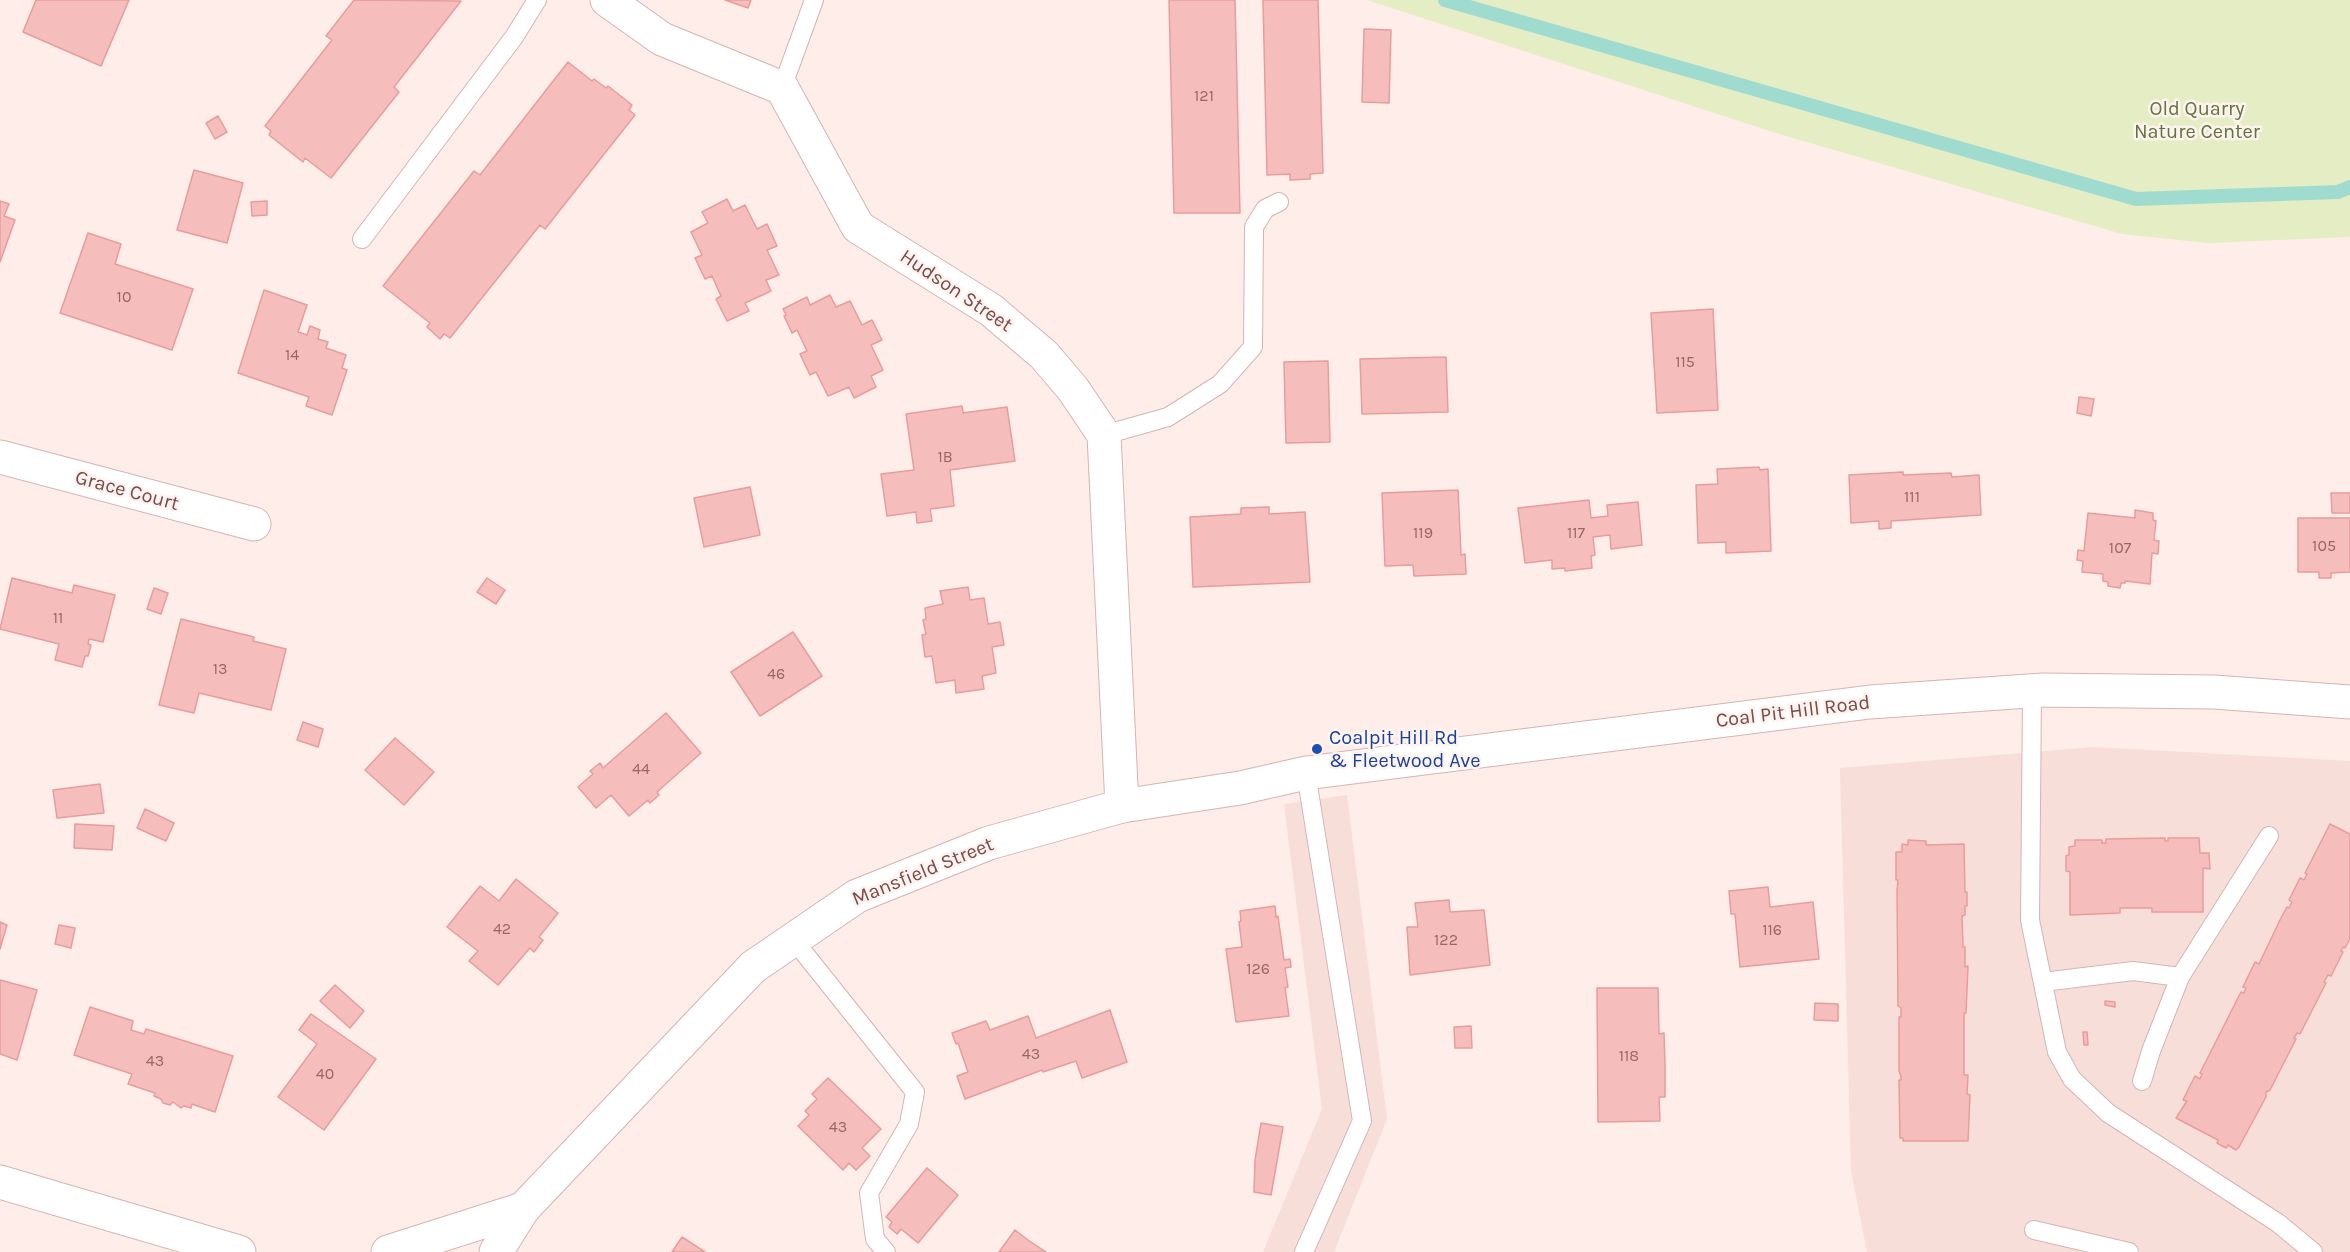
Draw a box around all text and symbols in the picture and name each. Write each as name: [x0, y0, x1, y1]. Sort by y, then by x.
house number: 121: [1194, 86, 1214, 106]
park label: Old Quarry Nature Center: [2134, 97, 2260, 144]
street label: Hudson Street: [895, 245, 1017, 337]
house number: 10: [117, 287, 131, 307]
house number: 14: [285, 345, 299, 365]
house number: 115: [1675, 352, 1695, 372]
house number: 1B: [937, 447, 953, 467]
street label: Grace Court: [72, 466, 182, 516]
house number: 111: [1904, 487, 1920, 507]
house number: 119: [1413, 523, 1433, 543]
house number: 117: [1567, 523, 1585, 543]
house number: 105: [2312, 536, 2336, 556]
house number: 107: [2109, 538, 2131, 558]
house number: 11: [53, 608, 63, 628]
house number: 13: [213, 659, 227, 679]
house number: 46: [767, 664, 785, 684]
street label: Coal Pit Hill Road: [1715, 691, 1871, 733]
place label: Coalpit Hill Rd & Fleetwood Ave: [1329, 726, 1480, 773]
marker: Coalpit Hill Rd & Fleetwood Ave: [1310, 742, 1324, 756]
house number: 44: [632, 759, 650, 779]
street label: Mansfield Street: [849, 833, 997, 911]
house number: 42: [493, 919, 511, 939]
house number: 116: [1762, 920, 1782, 940]
house number: 122: [1434, 930, 1458, 950]
house number: 126: [1246, 959, 1270, 979]
house number: 43: [1022, 1044, 1040, 1064]
house number: 118: [1619, 1046, 1639, 1066]
house number: 43: [146, 1051, 164, 1071]
house number: 40: [316, 1064, 334, 1084]
house number: 43: [829, 1117, 847, 1137]

